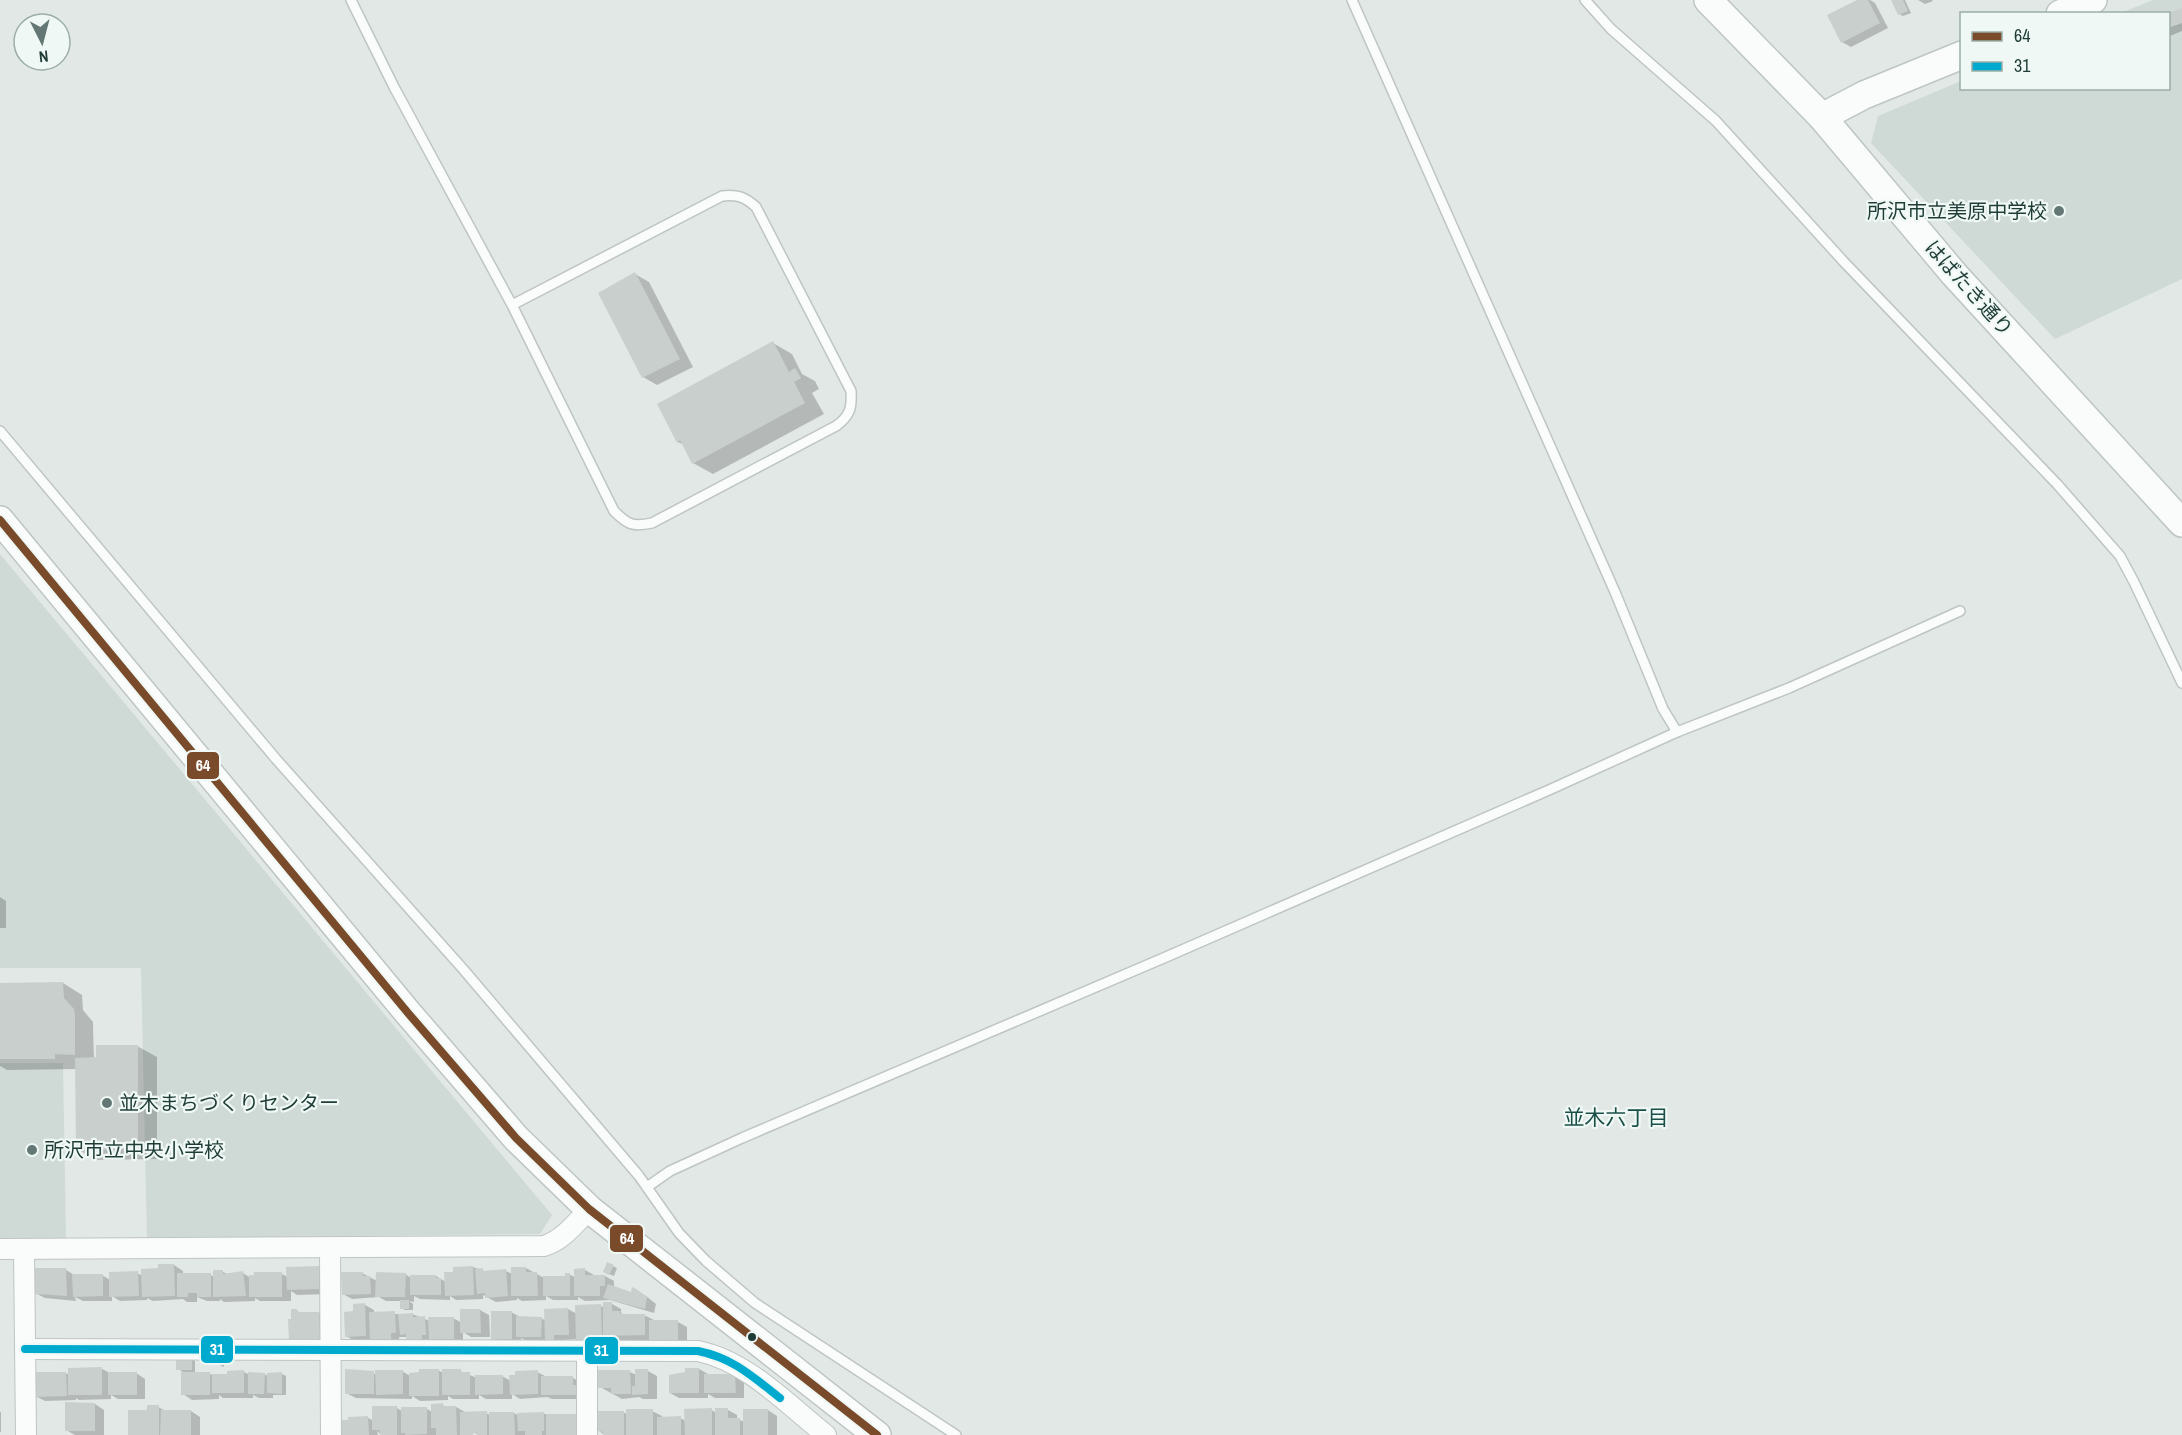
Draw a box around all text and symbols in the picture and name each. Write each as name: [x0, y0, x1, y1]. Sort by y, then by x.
north arrow: [12, 12, 72, 72]
legend: [1960, 12, 2170, 90]
text: 64: [2014, 23, 2030, 48]
text: N: [38, 45, 49, 68]
text: 31: [2014, 53, 2031, 78]
place label: 所沢市立美原中学校: [1867, 197, 2047, 224]
marker: 所沢市立美原中学校: [2052, 204, 2066, 218]
street label: はばたき通り: [1919, 234, 2020, 341]
line badge: 64: [186, 751, 220, 780]
text: 64: [196, 754, 211, 776]
place label: 並木まちづくりセンター: [119, 1089, 339, 1116]
marker: 並木まちづくりセンター: [100, 1096, 114, 1110]
district label: 並木六丁目: [1564, 1103, 1669, 1132]
place label: 所沢市立中央小学校: [44, 1136, 224, 1163]
marker: 所沢市立中央小学校: [25, 1143, 39, 1157]
line badge: 64: [609, 1224, 644, 1253]
text: 64: [620, 1227, 635, 1249]
unlabelled marker: [746, 1331, 758, 1343]
line badge: 31: [200, 1335, 234, 1364]
line badge: 31: [584, 1336, 619, 1365]
text: 31: [210, 1338, 225, 1360]
text: 31: [594, 1339, 609, 1361]

